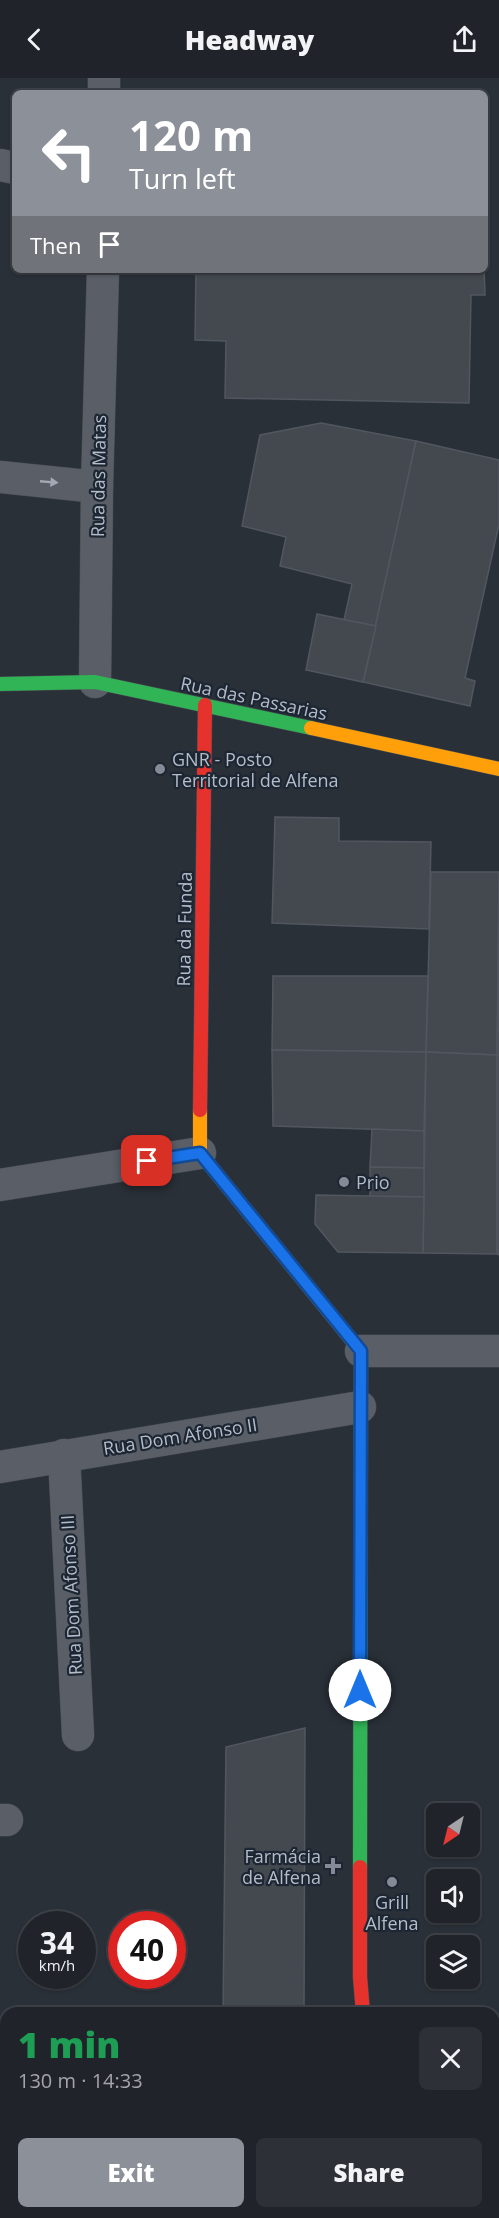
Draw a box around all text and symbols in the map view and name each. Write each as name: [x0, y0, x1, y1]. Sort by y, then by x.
text: Headway: [185, 21, 314, 58]
icon: back: [18, 23, 51, 56]
icon: share: [448, 23, 481, 56]
text: 120 m: [129, 106, 253, 163]
icon: left: [30, 114, 108, 192]
text: Turn left: [129, 160, 236, 197]
icon: arrive: [93, 228, 126, 261]
text: Then: [30, 230, 81, 260]
street label: Rua das Matas: [85, 415, 111, 537]
one-way arrow: [39, 477, 58, 487]
street label: Rua das Passarias: [178, 671, 330, 725]
place label: GNR - Posto Territorial de Alfena: [172, 747, 339, 792]
marker: GNR - Posto Territorial de Alfena: [153, 762, 167, 776]
street label: Rua da Funda: [171, 871, 197, 987]
pin: [121, 1135, 172, 1186]
icon: arrive: [130, 1144, 163, 1177]
place label: Prio: [356, 1170, 390, 1194]
marker: Prio: [337, 1175, 351, 1189]
street label: Rua Dom Afonso II: [101, 1412, 259, 1460]
street label: Rua Dom Afonso III: [55, 1514, 87, 1676]
position arrow: [328, 1658, 392, 1722]
north arrow: [426, 1803, 480, 1857]
map controls: [426, 1803, 480, 1989]
place label: Farmácia de Alfena: [242, 1844, 321, 1889]
marker: Farmácia de Alfena: [326, 1859, 340, 1873]
button: sound: [426, 1869, 480, 1923]
marker: Grill Alfena: [385, 1875, 399, 1889]
place label: Grill Alfena: [365, 1890, 419, 1935]
speed limit sign: 40: [108, 1911, 186, 1989]
text: 34: [40, 1922, 74, 1963]
button: layers: [426, 1935, 480, 1989]
text: km/h: [39, 1955, 75, 1975]
text: 1 min: [18, 2020, 120, 2069]
button: close: [419, 2027, 482, 2090]
text: 130 m · 14:33: [18, 2067, 143, 2094]
button: Exit: [18, 2138, 244, 2207]
button: Share: [256, 2138, 482, 2207]

